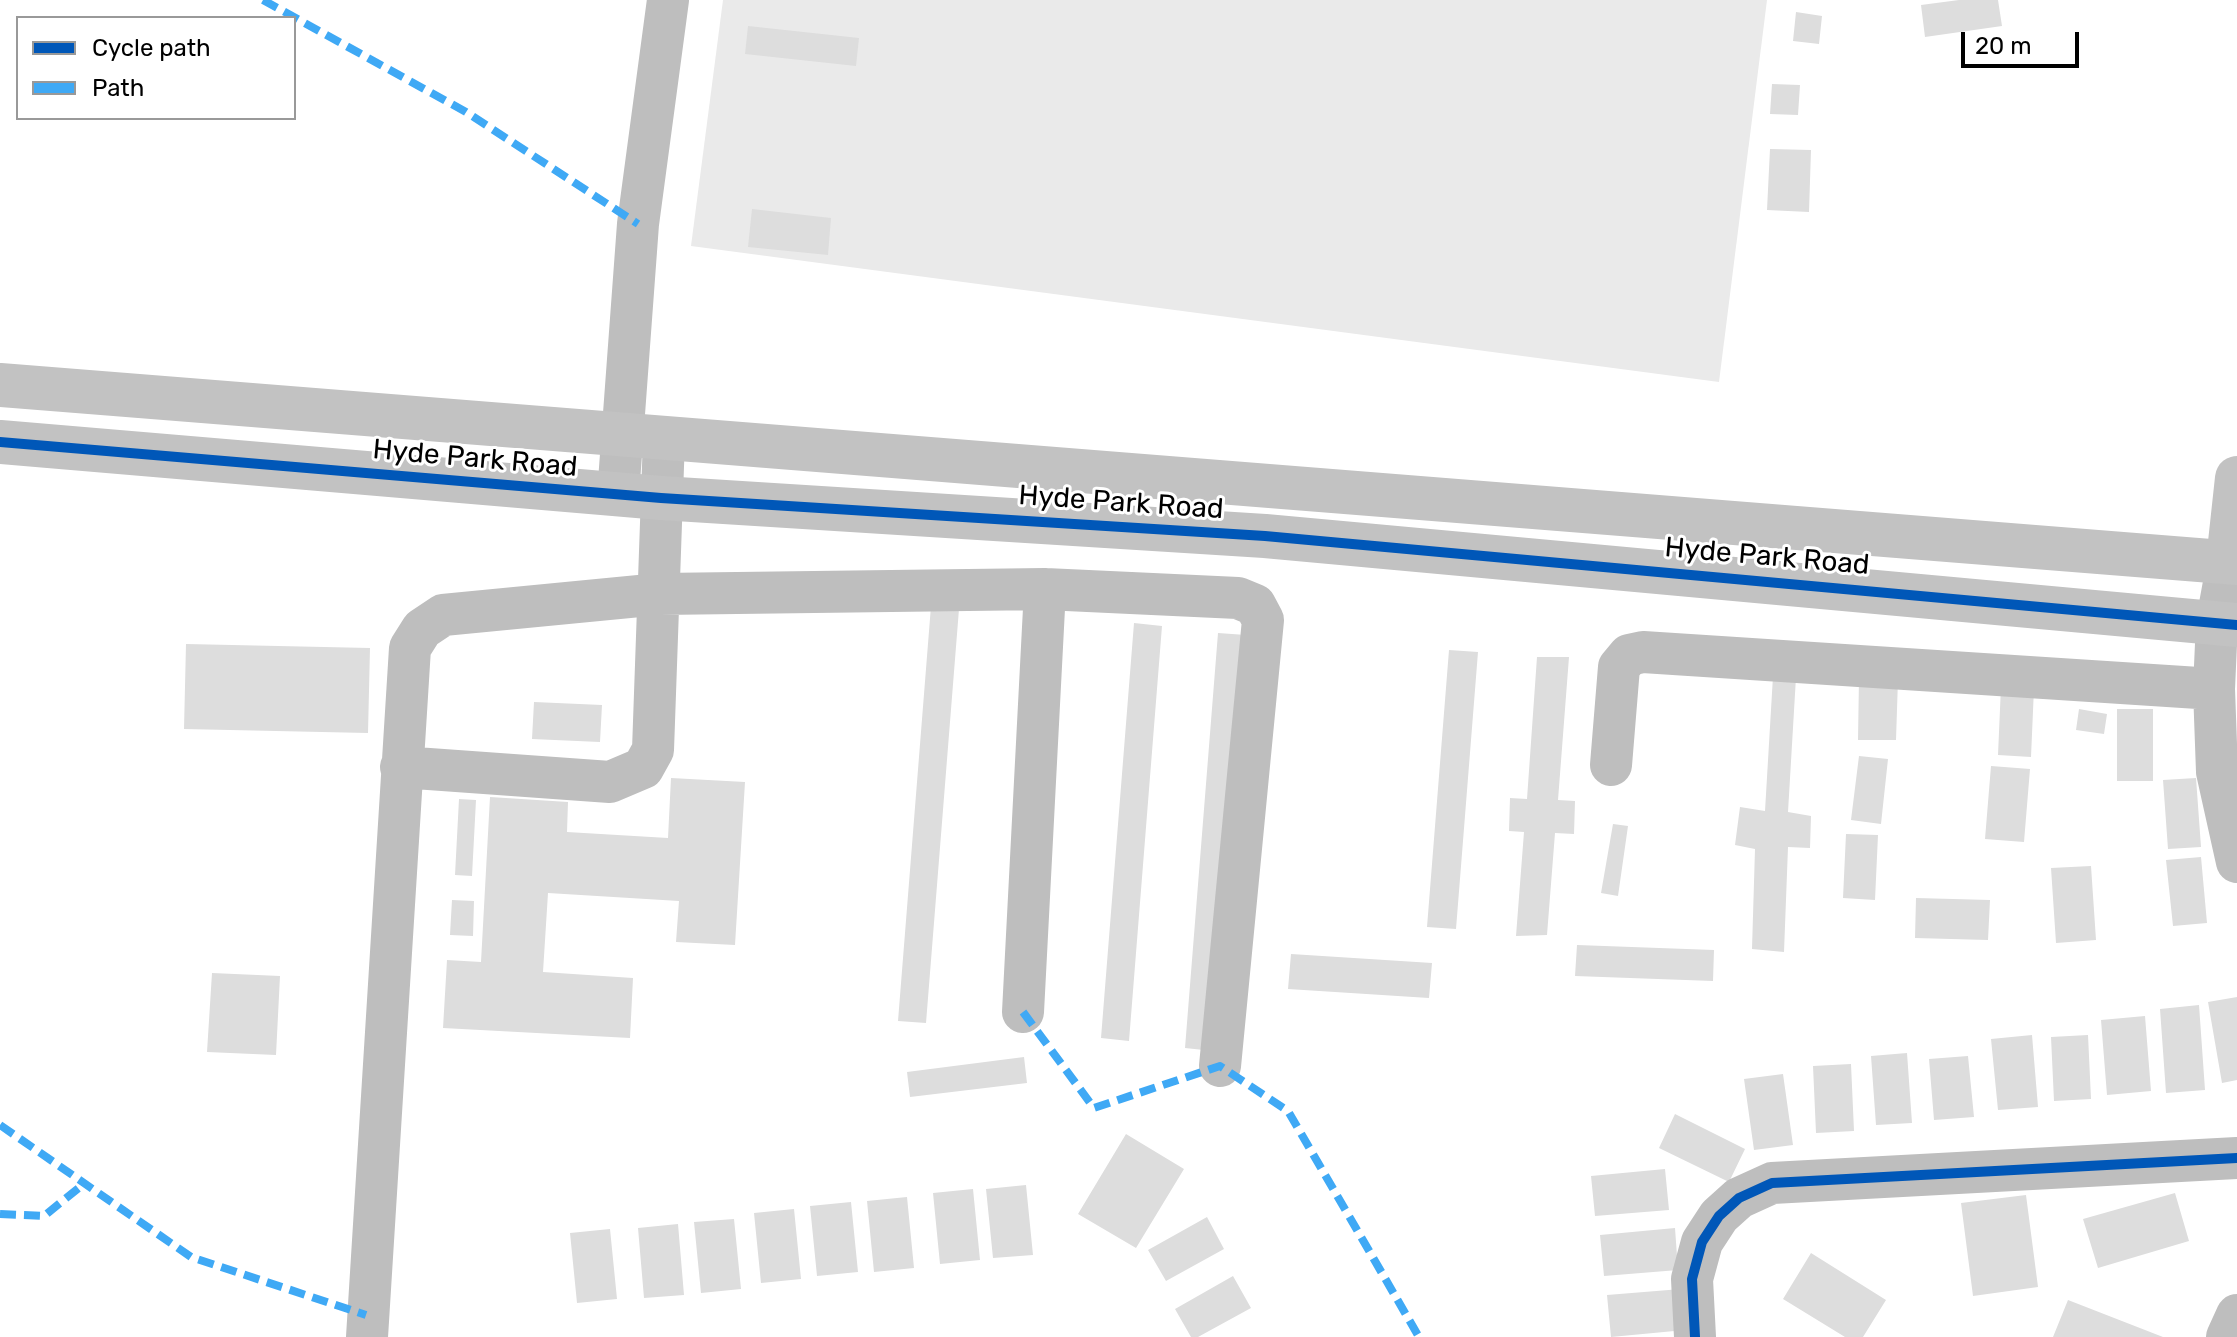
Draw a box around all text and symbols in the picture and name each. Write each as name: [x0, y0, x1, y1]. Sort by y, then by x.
legend: [16, 16, 296, 120]
scale bar: [1965, 16, 2083, 66]
text: 20 m: [1975, 32, 2032, 60]
text: Cycle path: [92, 34, 211, 62]
text: Path: [92, 74, 144, 102]
street label: Hyde Park Road: [371, 433, 579, 485]
street label: Hyde Park Road: [1017, 479, 1225, 527]
street label: Hyde Park Road: [1663, 531, 1871, 583]

